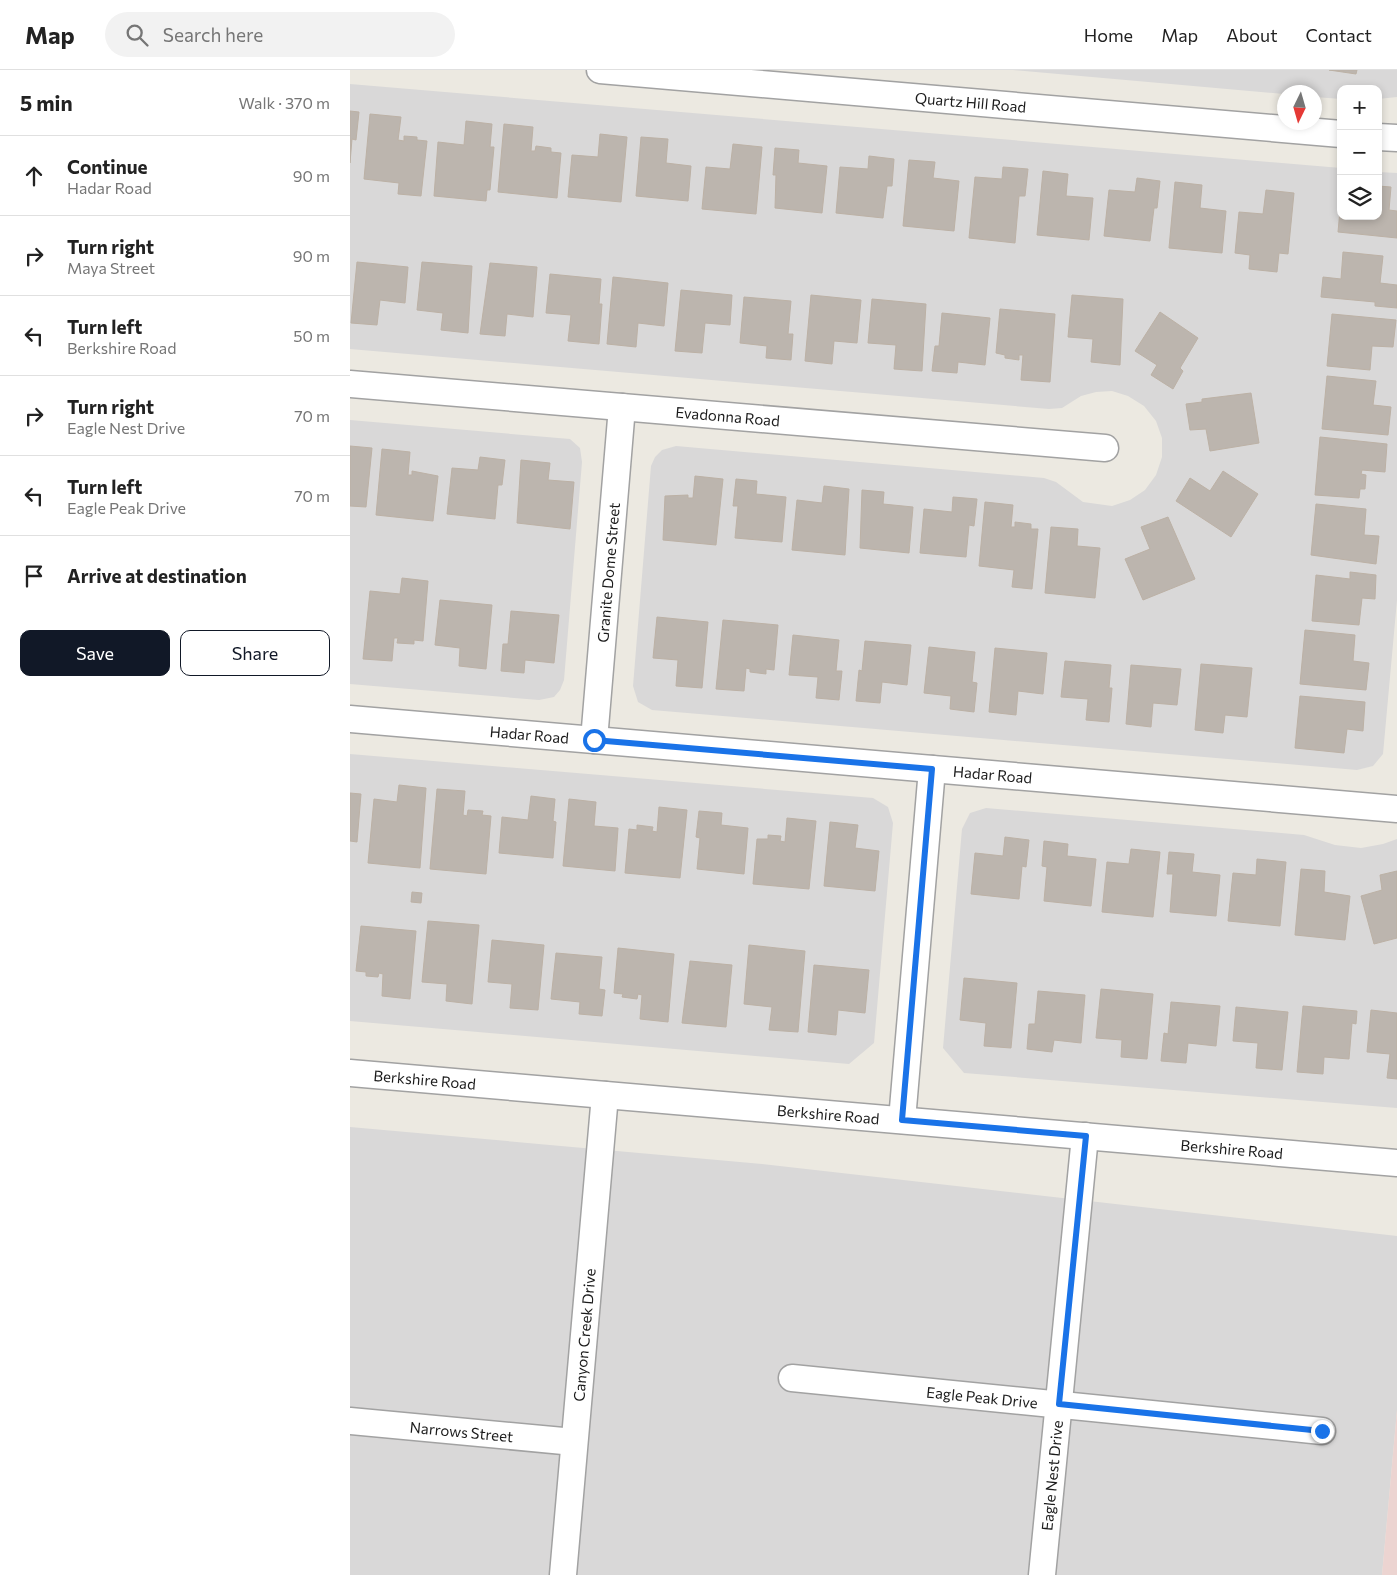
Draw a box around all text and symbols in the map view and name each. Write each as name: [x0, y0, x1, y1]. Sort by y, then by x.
search box: [105, 12, 455, 57]
text: Map: [25, 20, 75, 49]
icon: search: [123, 21, 151, 49]
text: Search here: [163, 23, 263, 46]
text: Home: [1084, 24, 1133, 46]
text: Map: [1161, 24, 1198, 46]
text: About: [1226, 24, 1278, 46]
text: Contact: [1306, 24, 1372, 46]
north arrow: [1277, 85, 1322, 130]
map controls: [1337, 85, 1382, 220]
button: +: [1337, 85, 1382, 130]
street label: Quartz Hill Road: [914, 88, 1027, 116]
text: 5 min: [20, 90, 73, 115]
text: Walk · 370 m: [239, 93, 330, 112]
button: −: [1337, 130, 1382, 175]
text: Continue: [67, 155, 147, 178]
icon: ahead: [20, 162, 48, 190]
text: 90 m: [293, 166, 330, 185]
button: layers: [1337, 175, 1382, 220]
text: Hadar Road: [67, 178, 152, 197]
text: Turn right: [67, 235, 154, 258]
icon: right: [20, 242, 48, 270]
text: 90 m: [293, 246, 330, 265]
text: Maya Street: [67, 258, 155, 277]
text: Turn left: [67, 315, 142, 338]
icon: left: [20, 322, 48, 350]
text: 50 m: [293, 326, 330, 345]
text: Berkshire Road: [67, 338, 176, 357]
text: Turn right: [67, 395, 154, 418]
icon: right: [20, 402, 48, 430]
street label: Evadonna Road: [675, 403, 781, 429]
text: 70 m: [294, 406, 330, 425]
text: Eagle Nest Drive: [67, 418, 185, 437]
text: Turn left: [67, 475, 142, 498]
icon: left: [20, 482, 48, 510]
text: 70 m: [294, 486, 330, 505]
text: Eagle Peak Drive: [67, 498, 186, 517]
street label: Granite Dome Street: [593, 502, 623, 643]
icon: arrive: [20, 562, 48, 590]
text: Arrive at destination: [67, 564, 247, 587]
button: Save: [20, 630, 170, 676]
button: Share: [180, 630, 330, 676]
street label: Hadar Road: [489, 722, 570, 747]
route start: [583, 729, 606, 752]
street label: Hadar Road: [952, 762, 1033, 787]
street label: Berkshire Road: [373, 1066, 477, 1093]
street label: Berkshire Road: [776, 1101, 880, 1127]
street label: Berkshire Road: [1180, 1135, 1284, 1162]
street label: Canyon Creek Drive: [569, 1267, 599, 1402]
street label: Eagle Peak Drive: [926, 1382, 1039, 1412]
street label: Narrows Street: [409, 1418, 514, 1445]
street label: Eagle Nest Drive: [1037, 1419, 1066, 1532]
route end: [1311, 1420, 1334, 1443]

